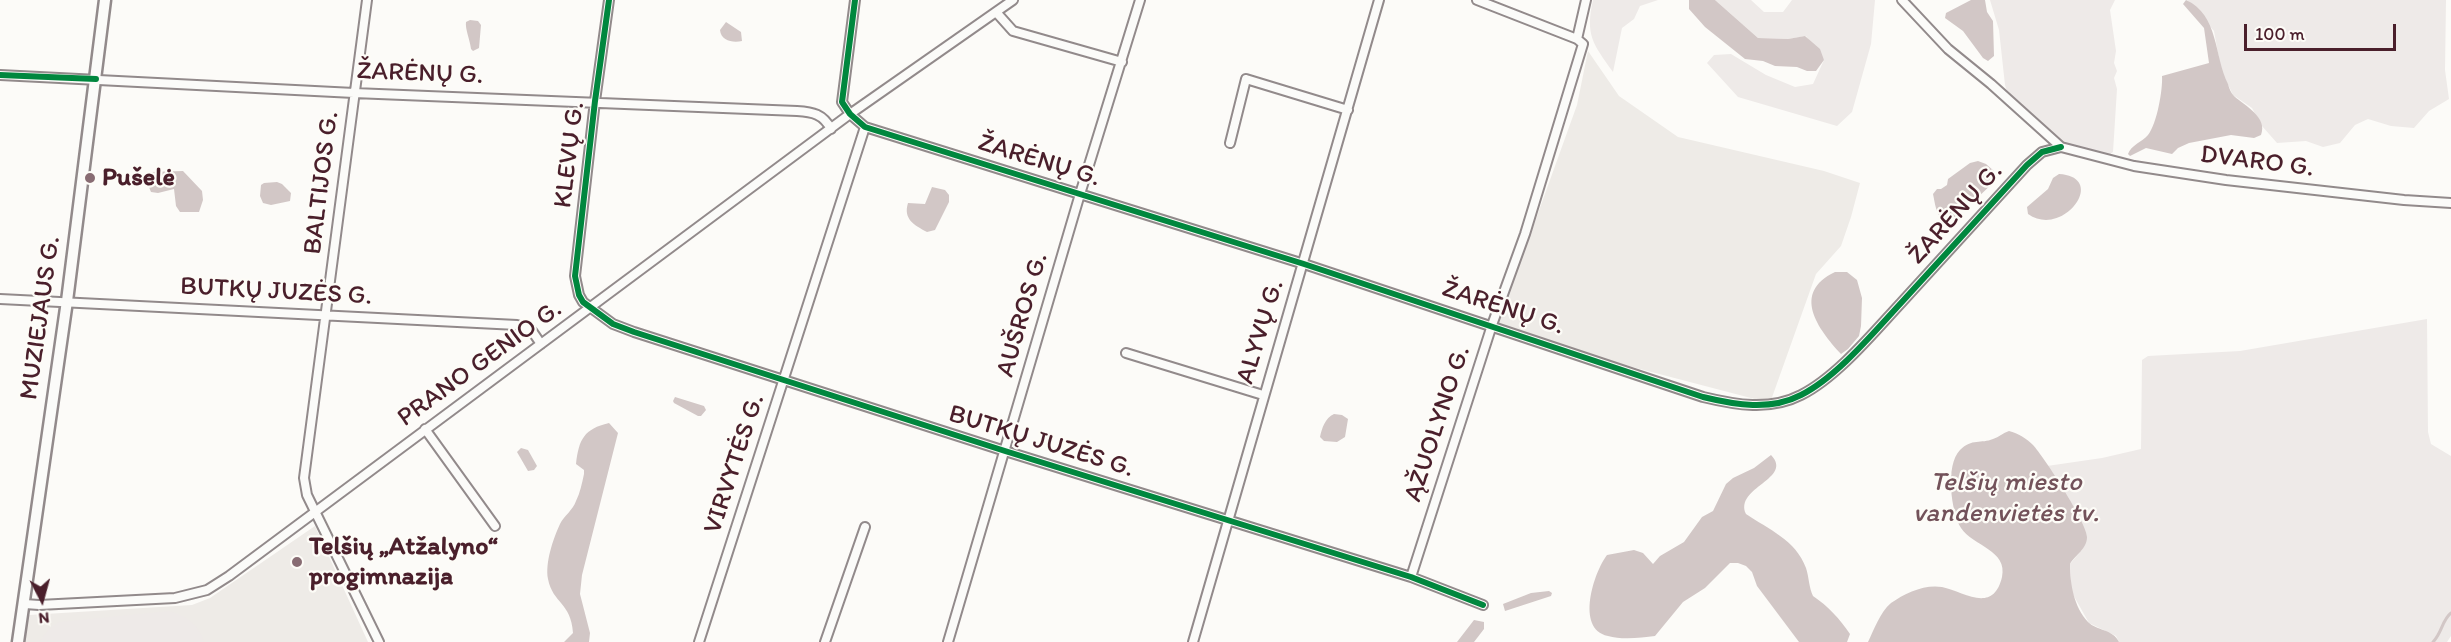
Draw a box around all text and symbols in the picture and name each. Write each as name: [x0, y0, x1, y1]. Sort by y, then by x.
scale bar: [2247, 12, 2398, 50]
text: 100 m: [2255, 23, 2305, 45]
street label: ŽARĖNŲ G.: [356, 56, 484, 92]
street label: KLEVŲ G.: [548, 100, 592, 210]
street label: BALTIJOS G.: [298, 110, 346, 256]
street label: ŽARĖNŲ G.: [974, 128, 1104, 194]
street label: DVARO G.: [2198, 140, 2316, 184]
street label: ŽARĖNŲ G.: [1902, 157, 2010, 271]
place label: Pušelė: [102, 162, 175, 194]
marker: Pušelė: [83, 171, 97, 185]
street label: MUZIEJAUS G.: [14, 234, 68, 402]
street label: AUŠROS G.: [990, 249, 1056, 381]
street label: BUTKŲ JUZĖS G.: [179, 271, 373, 313]
street label: ŽARĖNŲ G.: [1438, 274, 1568, 342]
street label: ALYVŲ G.: [1230, 276, 1292, 388]
street label: PRANO GENIO G.: [392, 294, 568, 434]
street label: ĄŽUOLYNO G.: [1398, 342, 1478, 506]
street label: VIRVYTĖS G.: [698, 390, 772, 538]
street label: BUTKŲ JUZĖS G.: [945, 399, 1137, 485]
water label: Telšių miesto vandenvietės tv.: [1913, 467, 2099, 530]
place label: Telšių „Atžalyno“ progimnazija: [309, 531, 498, 592]
marker: Telšių „Atžalyno“ progimnazija: [290, 555, 304, 569]
north arrow: [12, 570, 72, 630]
text: N: [38, 608, 50, 628]

